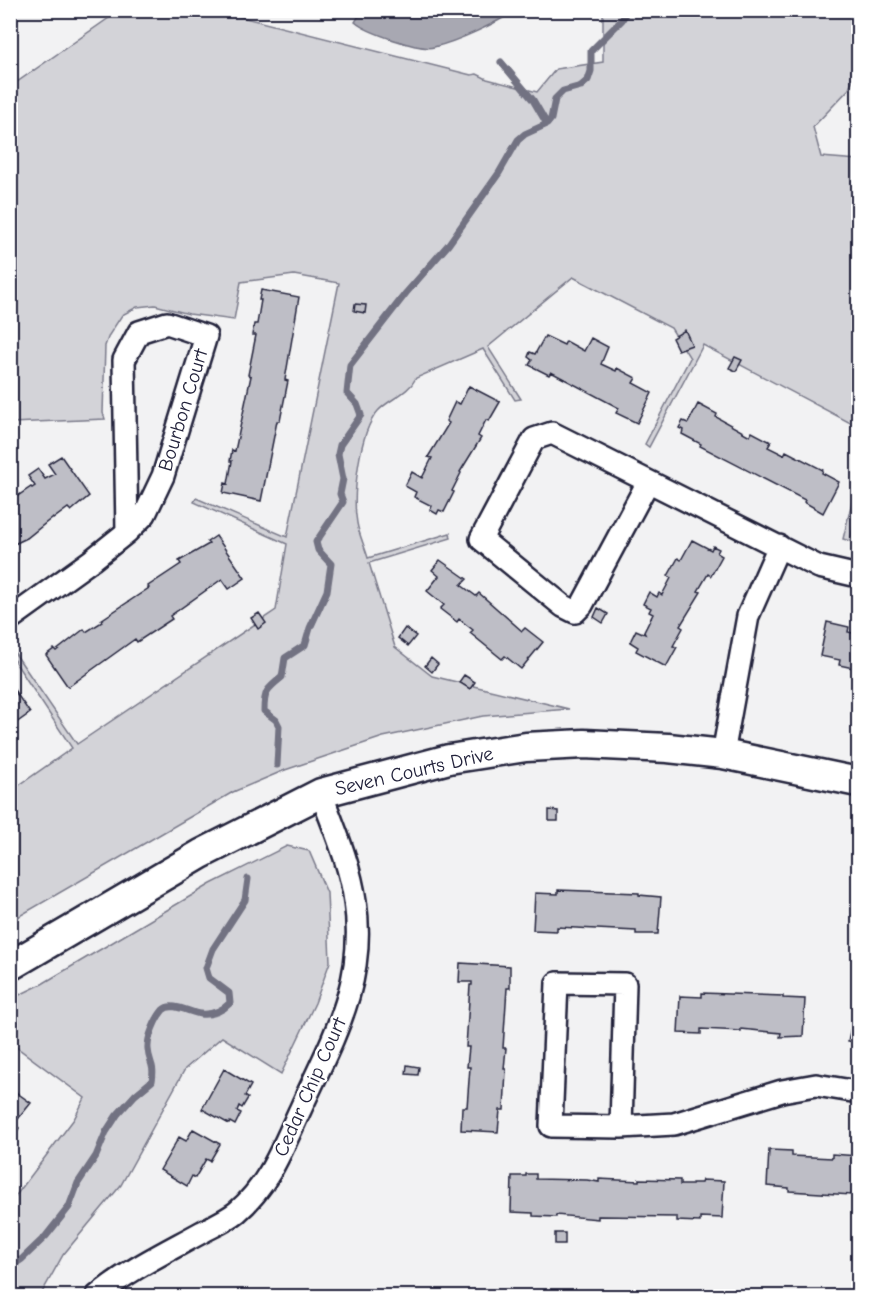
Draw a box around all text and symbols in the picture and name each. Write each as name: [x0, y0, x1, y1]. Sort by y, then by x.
street label: Bourbon Court: [153, 345, 213, 474]
street label: Seven Courts Drive: [333, 742, 495, 800]
street label: Cedar Chip Court: [269, 1013, 351, 1160]

